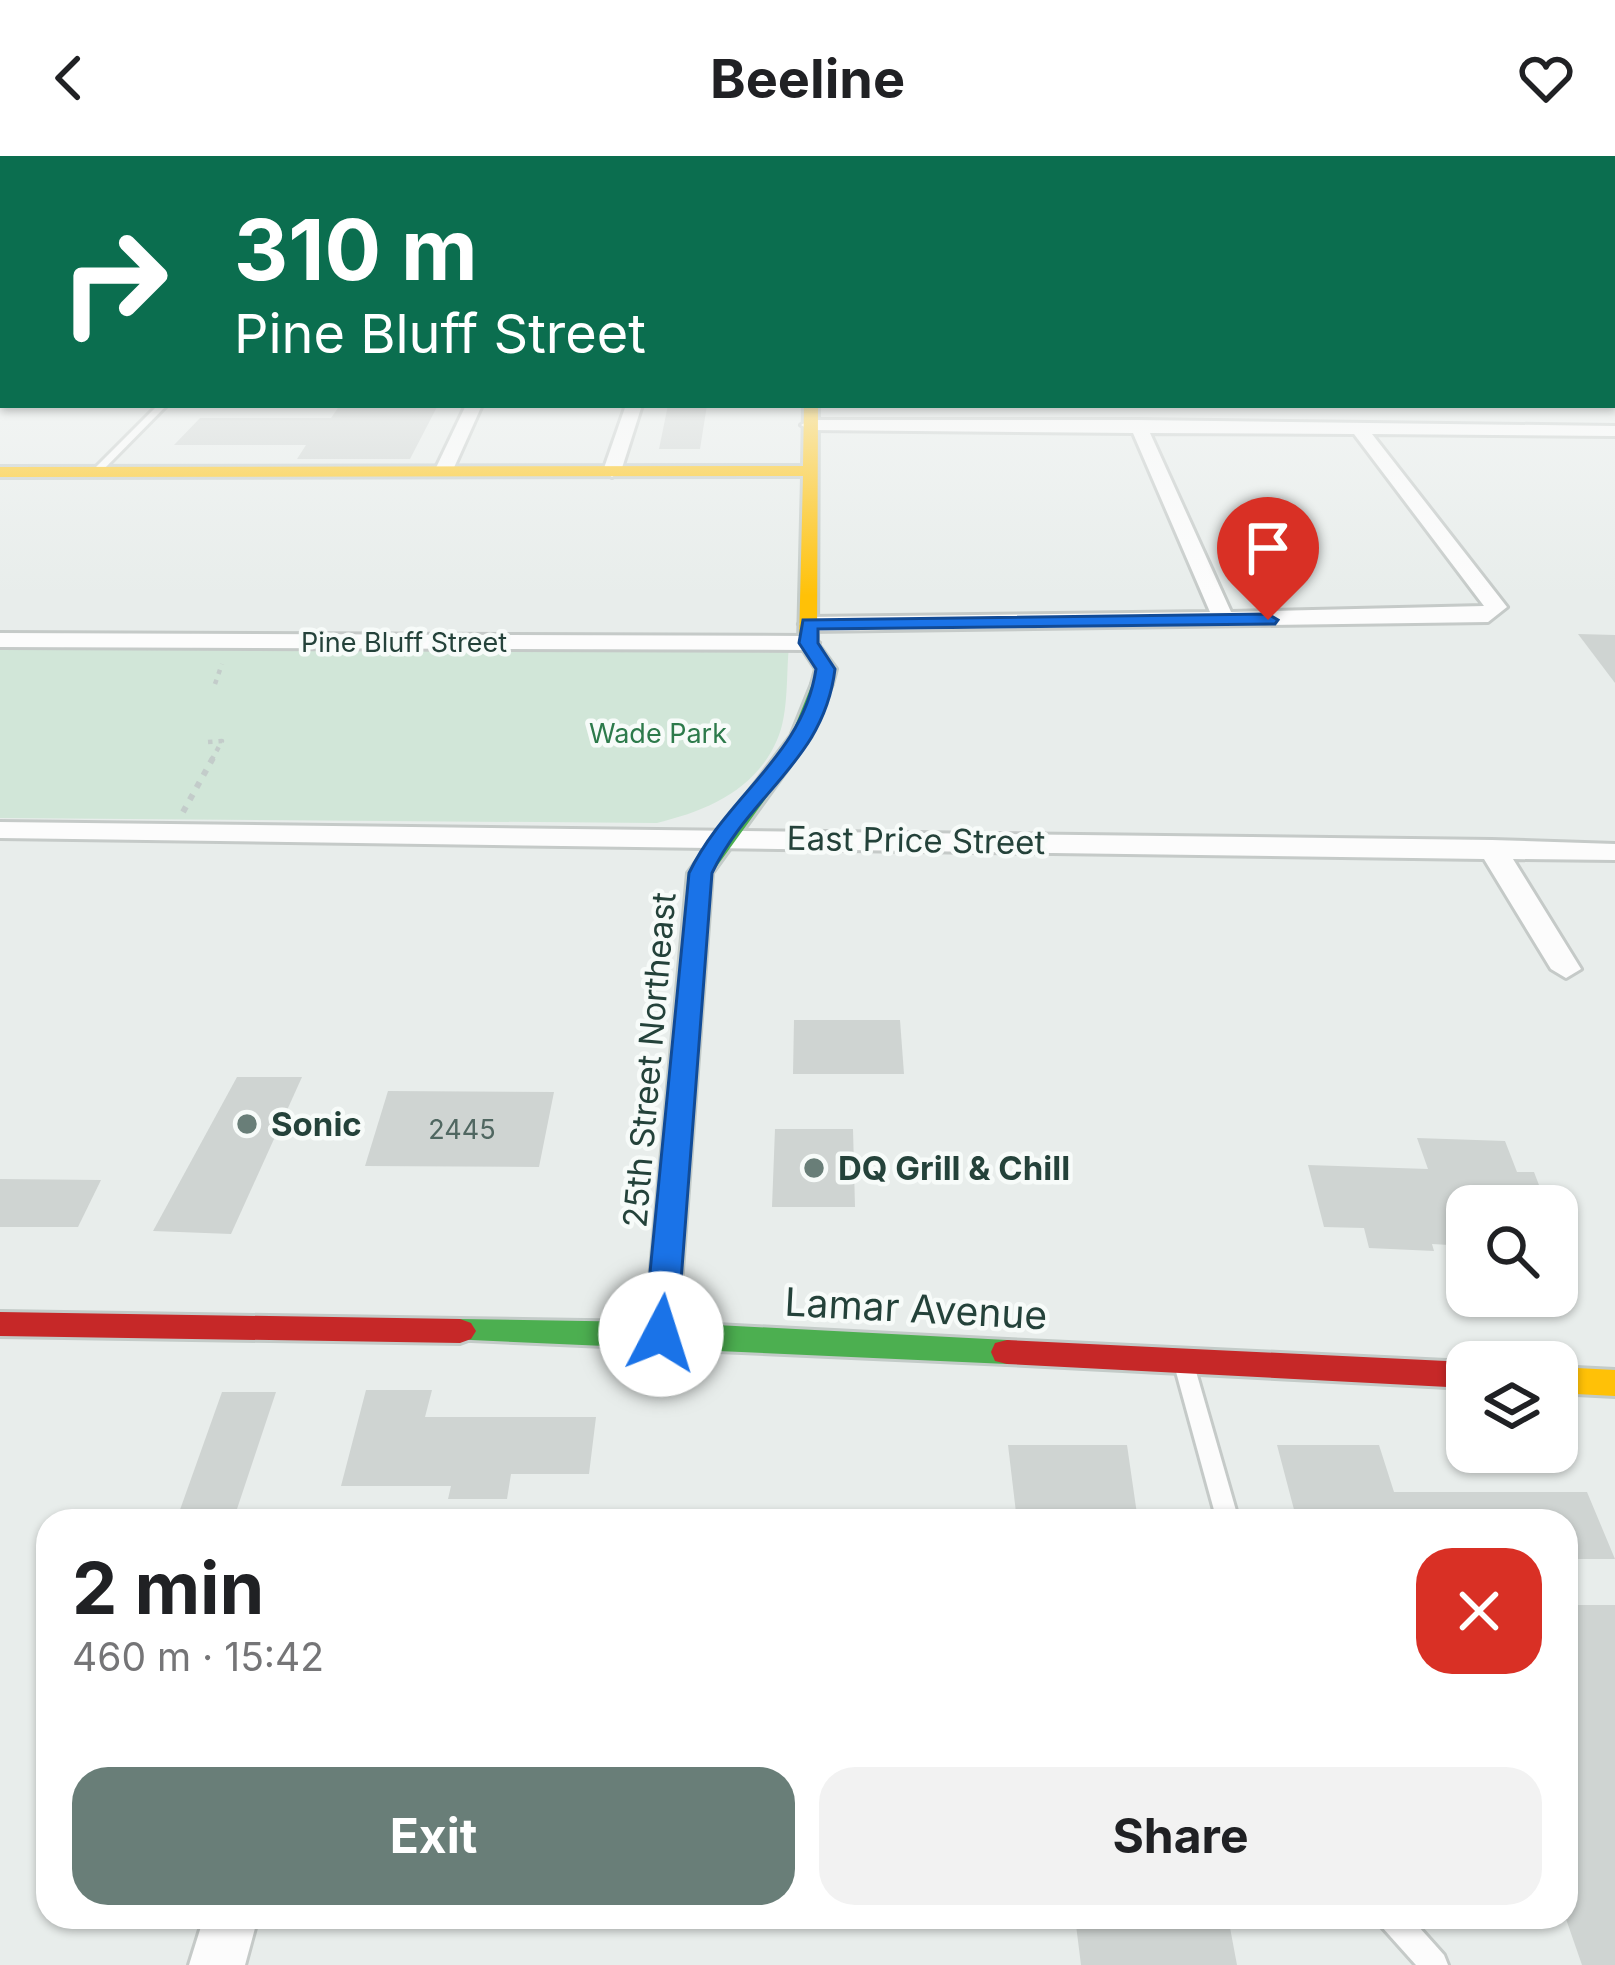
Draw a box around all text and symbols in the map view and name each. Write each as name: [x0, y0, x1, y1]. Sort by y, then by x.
icon: back: [36, 45, 102, 111]
icon: heart: [1513, 45, 1579, 111]
text: Beeline: [710, 46, 905, 111]
text: 310 m: [234, 199, 478, 300]
icon: right: [36, 204, 192, 360]
text: Pine Bluff Street: [234, 301, 646, 366]
pin: [1217, 497, 1319, 620]
icon: arrive: [1235, 515, 1301, 581]
street label: Pine Bluff Street: [301, 626, 507, 659]
park label: Wade Park: [589, 717, 727, 750]
street label: East Price Street: [786, 818, 1046, 862]
street label: 25th Street Northeast: [614, 891, 684, 1229]
place label: Sonic: [271, 1104, 362, 1144]
marker: Sonic: [234, 1111, 260, 1137]
house number: 2445: [428, 1113, 496, 1146]
place label: DQ Grill & Chill: [838, 1148, 1070, 1188]
marker: DQ Grill & Chill: [801, 1155, 827, 1181]
map controls: [1446, 1185, 1578, 1473]
button: search: [1446, 1185, 1578, 1317]
position arrow: [598, 1271, 724, 1397]
street label: Lamar Avenue: [784, 1278, 1048, 1338]
button: layers: [1446, 1341, 1578, 1473]
text: 2 min: [72, 1544, 264, 1631]
button: close: [1416, 1548, 1542, 1674]
text: 460 m · 15:42: [72, 1633, 324, 1680]
button: Exit: [72, 1767, 795, 1905]
button: Share: [819, 1767, 1542, 1905]

